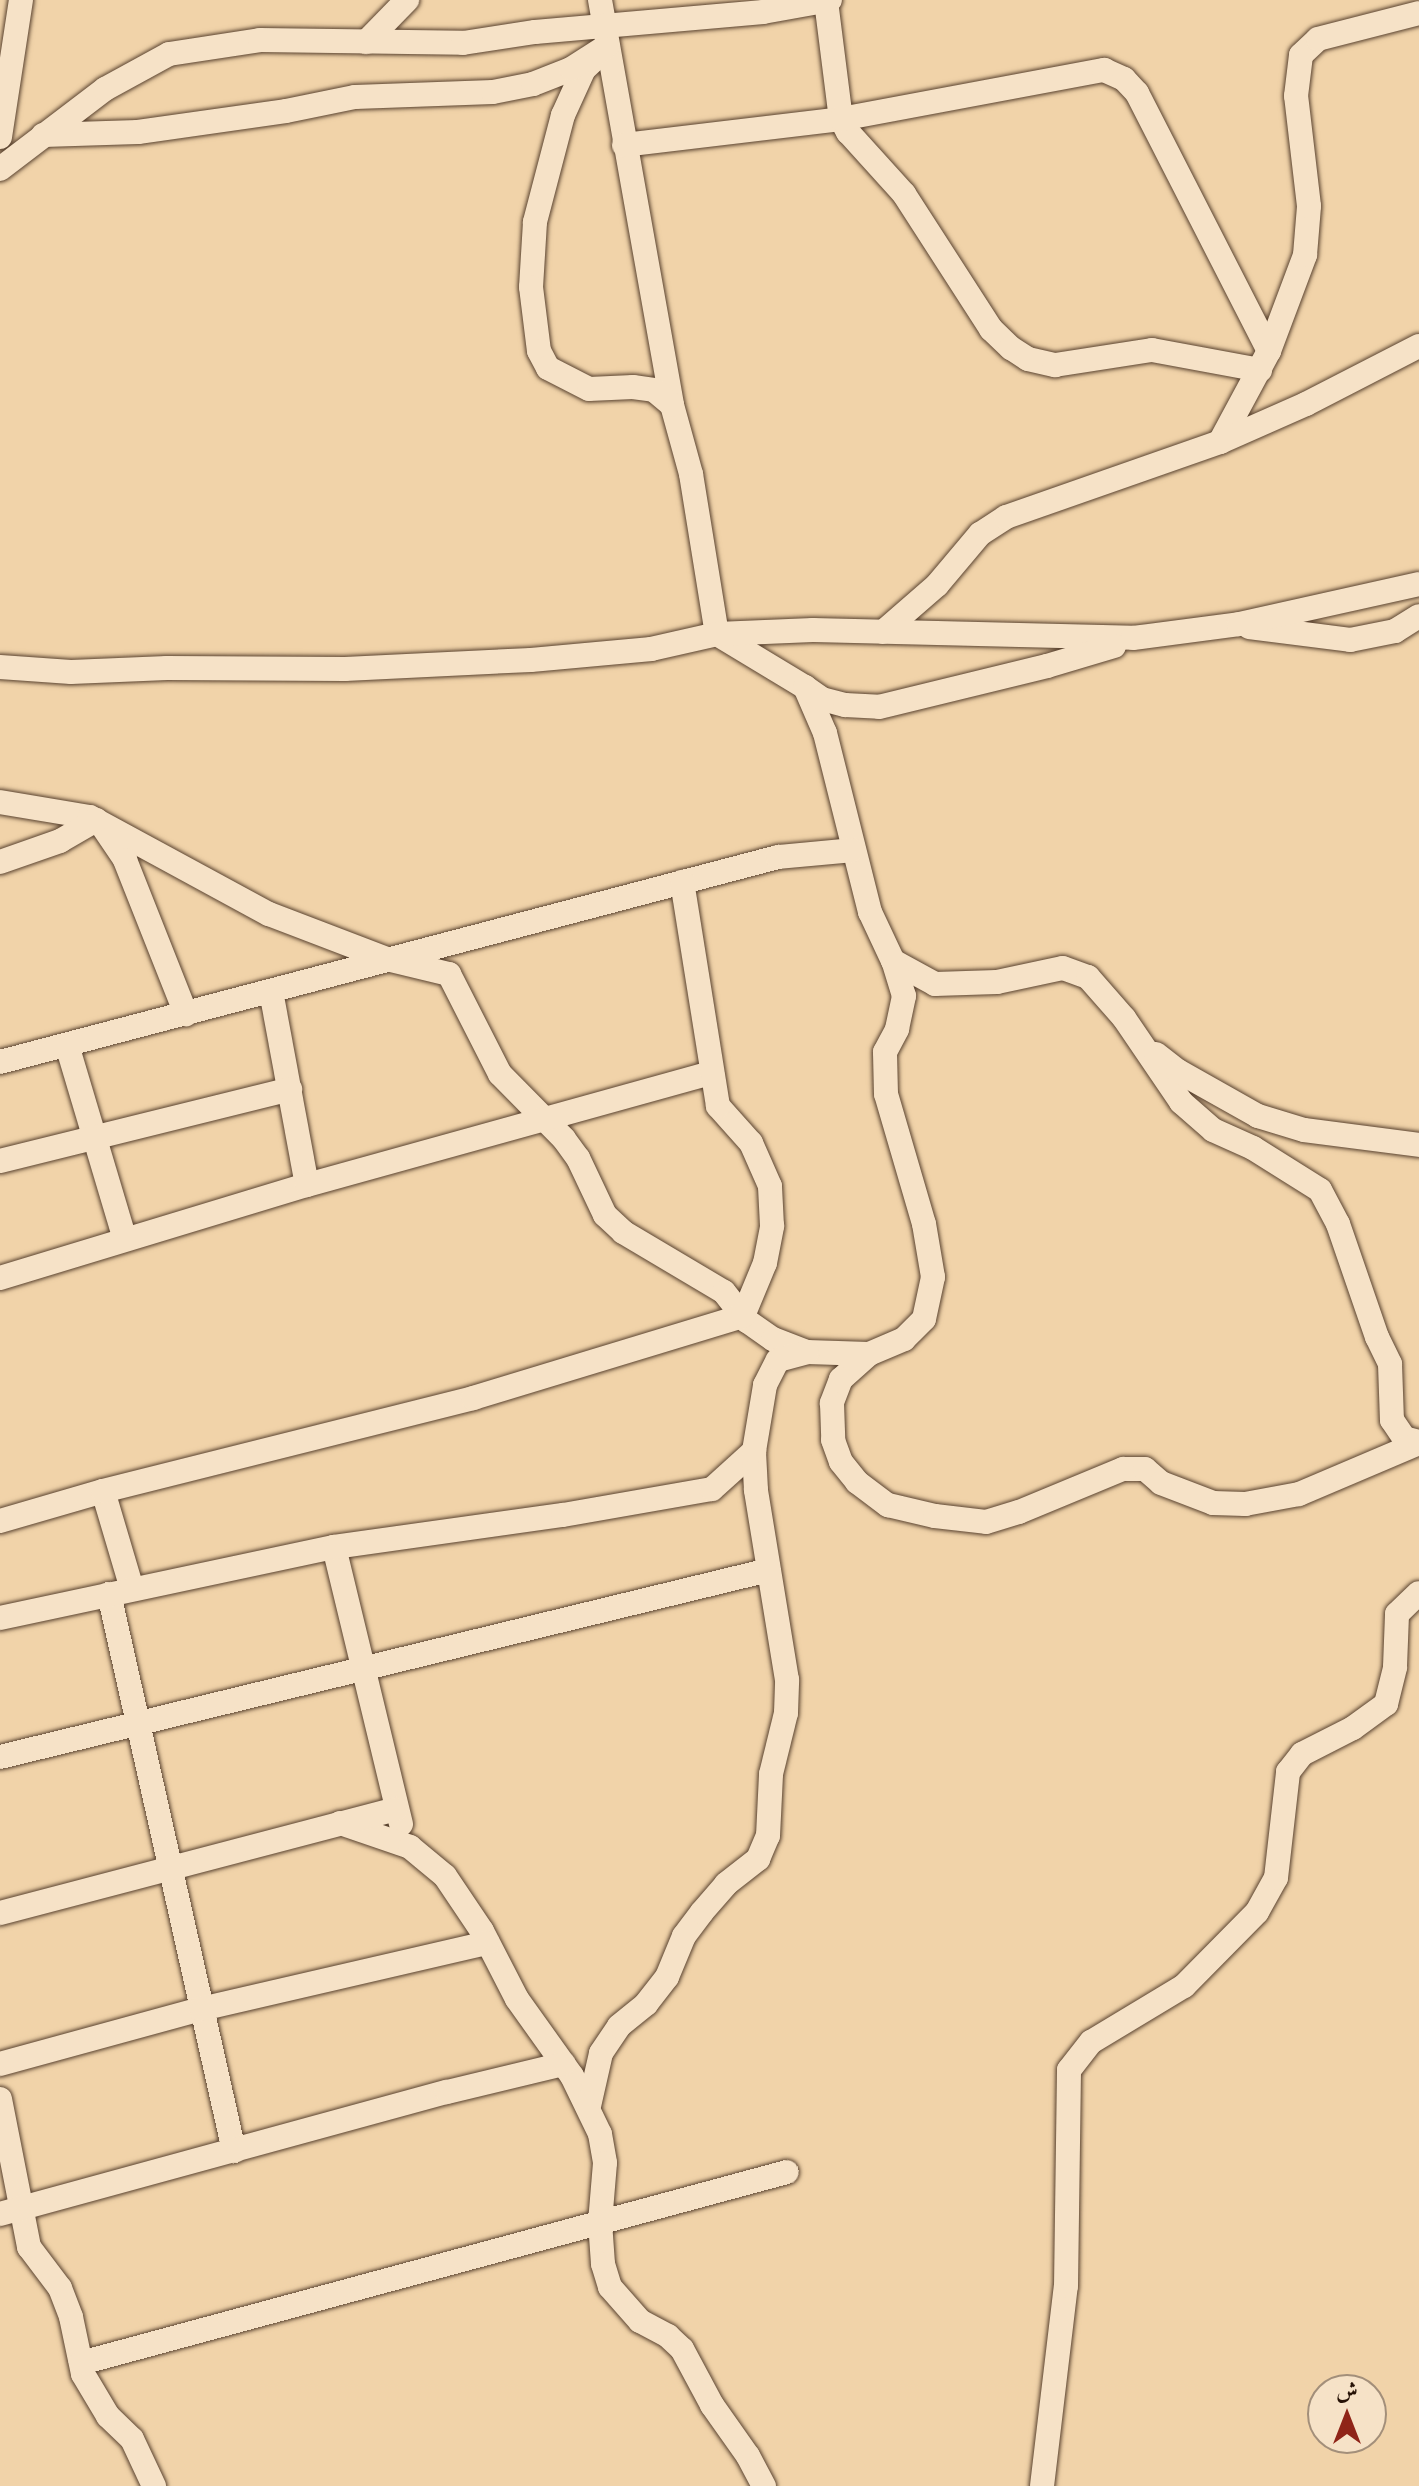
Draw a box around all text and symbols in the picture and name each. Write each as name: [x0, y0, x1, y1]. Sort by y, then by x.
north arrow: [1307, 2374, 1387, 2454]
text: ش: [1336, 2381, 1358, 2403]

